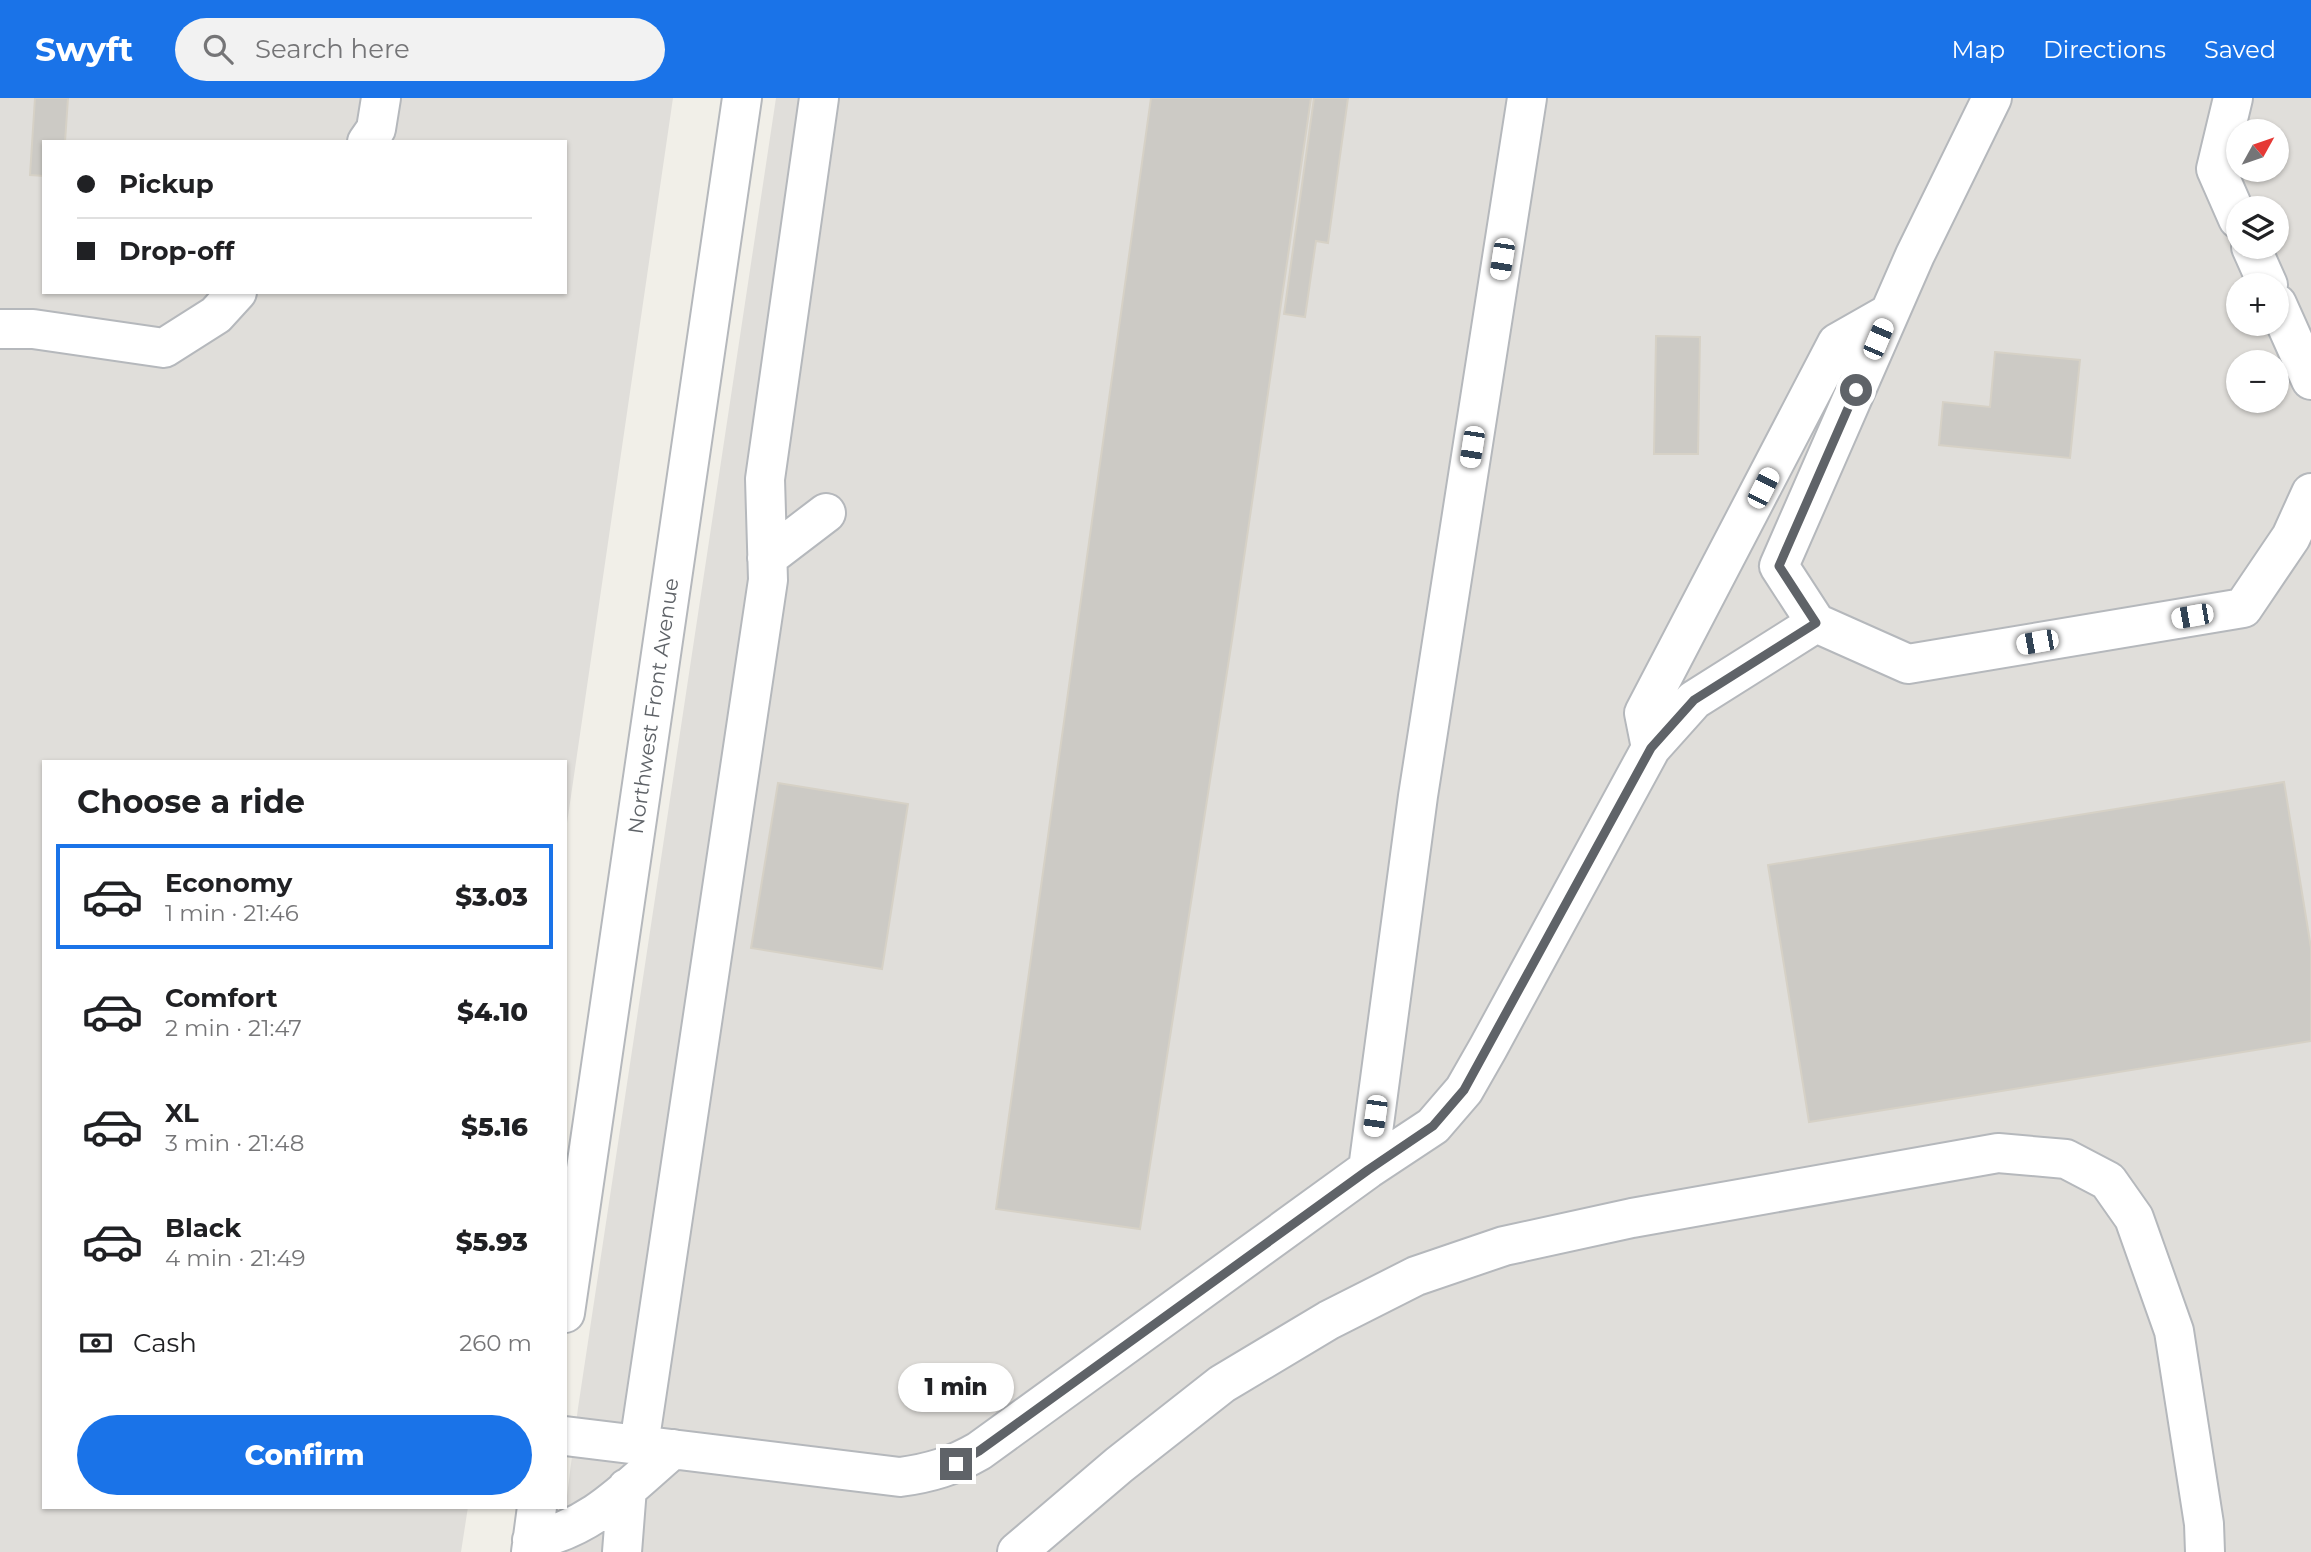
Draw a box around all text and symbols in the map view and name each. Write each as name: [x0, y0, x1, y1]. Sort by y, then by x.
search box: [175, 18, 665, 81]
text: Swyft: [35, 29, 133, 69]
icon: search: [199, 30, 237, 68]
text: Search here: [255, 33, 410, 65]
text: Map: [1952, 35, 2005, 64]
text: Directions: [2043, 35, 2166, 64]
text: Saved: [2204, 35, 2276, 64]
north arrow: [2226, 119, 2289, 182]
map controls: [2226, 119, 2289, 413]
text: Pickup: [119, 168, 214, 200]
button: layers: [2226, 196, 2289, 259]
text: Drop-off: [119, 235, 234, 267]
car: [1489, 237, 1516, 281]
button: +: [2226, 273, 2289, 336]
car: [1861, 316, 1896, 362]
button: −: [2226, 350, 2289, 413]
route start: [1840, 374, 1872, 406]
car: [1459, 425, 1486, 469]
car: [1745, 465, 1782, 511]
street label: Northwest Front Avenue: [623, 576, 683, 836]
car: [2170, 602, 2215, 630]
car: [2015, 628, 2060, 656]
text: Choose a ride: [77, 782, 305, 821]
icon: car: [81, 865, 144, 928]
text: Economy: [165, 867, 292, 899]
text: $3.03: [455, 881, 528, 913]
text: 1 min · 21:46: [165, 899, 299, 927]
icon: car: [81, 980, 144, 1043]
text: Comfort: [165, 982, 277, 1014]
text: $4.10: [457, 996, 528, 1028]
text: 2 min · 21:47: [165, 1014, 302, 1042]
car: [1362, 1094, 1389, 1138]
icon: car: [81, 1095, 144, 1158]
text: XL: [165, 1097, 199, 1129]
text: $5.16: [461, 1111, 528, 1143]
text: 3 min · 21:48: [165, 1129, 304, 1157]
icon: car: [81, 1210, 144, 1273]
text: Black: [165, 1212, 241, 1244]
text: $5.93: [456, 1226, 528, 1258]
text: 4 min · 21:49: [165, 1244, 306, 1272]
icon: cash: [77, 1324, 115, 1362]
text: Cash: [133, 1327, 197, 1359]
text: 260 m: [459, 1329, 532, 1357]
callout: 1 min: [898, 1362, 1014, 1412]
text: 1 min: [924, 1373, 988, 1401]
button: Confirm: [77, 1415, 532, 1495]
route end: [940, 1448, 972, 1480]

